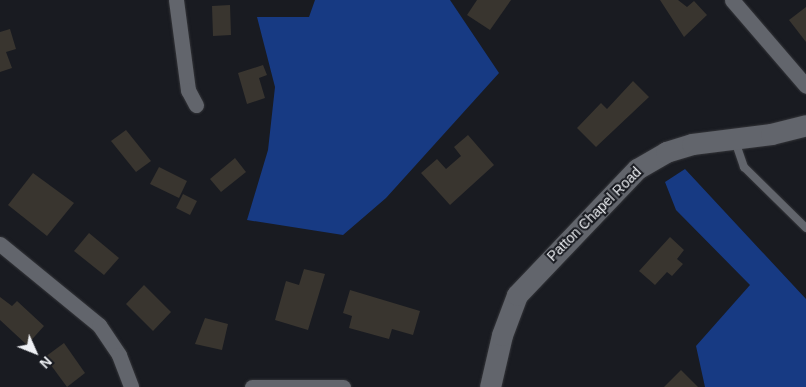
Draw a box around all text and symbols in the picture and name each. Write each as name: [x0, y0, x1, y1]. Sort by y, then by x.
street label: Patton Chapel Road: [543, 163, 645, 265]
north arrow: [10, 327, 60, 377]
text: N: [37, 353, 55, 372]

